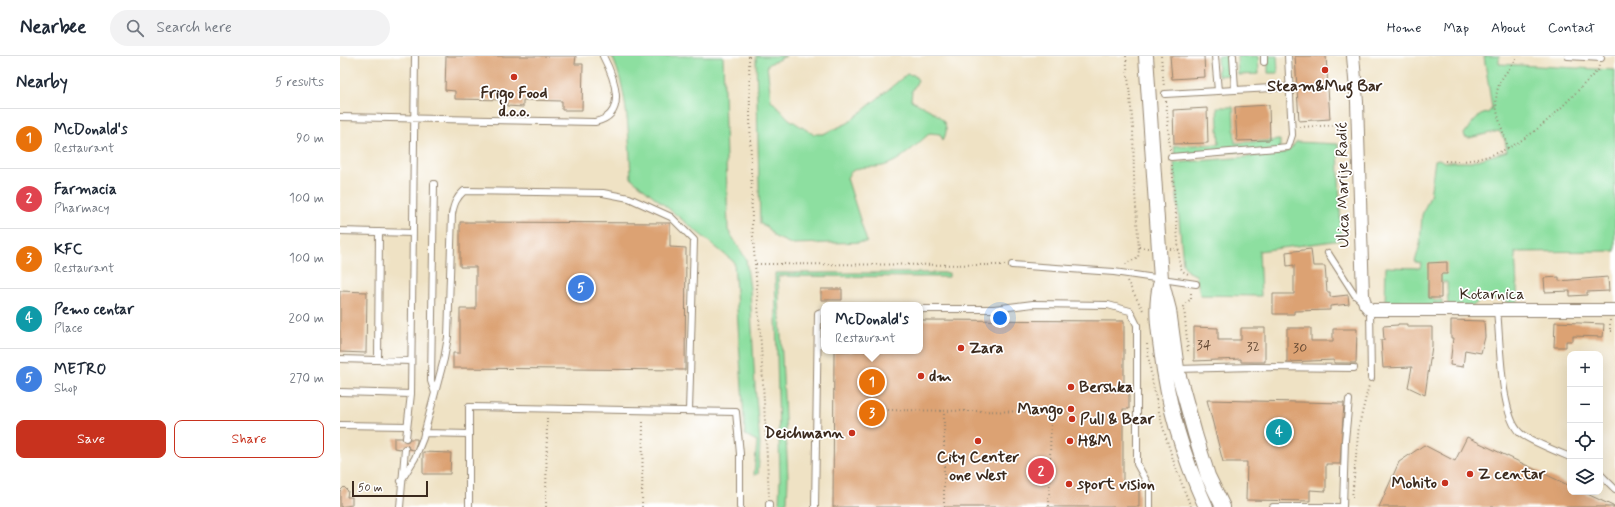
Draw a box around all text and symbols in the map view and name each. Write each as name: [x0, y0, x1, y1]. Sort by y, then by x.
search box: [110, 10, 390, 46]
text: Nearbee: [20, 15, 86, 40]
icon: search: [124, 17, 146, 39]
text: Search here: [156, 18, 232, 38]
text: Home: [1387, 19, 1421, 37]
text: Map: [1443, 19, 1469, 37]
text: About: [1491, 19, 1526, 37]
text: Contact: [1548, 19, 1595, 37]
marker: Steam&Mug Bar: [1320, 65, 1330, 75]
text: Nearby: [16, 71, 68, 93]
marker: Frigo Food d.o.o.: [509, 72, 519, 82]
text: 5 results: [275, 74, 324, 91]
place label: Steam&Mug Bar: [1267, 76, 1383, 99]
place label: Frigo Food d.o.o.: [481, 83, 547, 122]
text: McDonald's: [54, 120, 128, 140]
street label: Ulica Marije Radić: [1331, 122, 1355, 248]
text: 1: [26, 130, 32, 147]
text: 90 m: [296, 130, 324, 147]
text: Restaurant: [54, 140, 114, 157]
text: Farmacia: [54, 180, 117, 200]
text: 2: [26, 190, 32, 207]
text: 100 m: [289, 190, 324, 207]
text: Pharmacy: [54, 200, 110, 217]
text: KFC: [54, 240, 82, 260]
text: 3: [26, 250, 32, 267]
text: 100 m: [289, 250, 324, 267]
text: Restaurant: [54, 260, 114, 277]
pin: 5: [568, 273, 594, 303]
street label: Kotarnica: [1460, 284, 1524, 305]
text: Pemo centar: [54, 300, 134, 320]
popup: [821, 302, 923, 354]
your location: [990, 308, 1010, 328]
text: 4: [25, 310, 33, 327]
text: 200 m: [289, 310, 324, 327]
text: McDonald's: [835, 310, 909, 330]
text: Place: [54, 320, 83, 337]
text: Restaurant: [835, 330, 896, 347]
house number: 34: [1197, 336, 1212, 354]
place label: Zara: [969, 338, 1003, 359]
house number: 32: [1246, 338, 1260, 356]
house number: 30: [1293, 339, 1307, 357]
marker: Zara: [956, 343, 966, 353]
map controls: [1567, 351, 1603, 495]
button: +: [1567, 351, 1603, 387]
text: METRO: [54, 360, 106, 380]
place label: dm: [929, 366, 952, 387]
pin: 1: [859, 367, 885, 397]
text: 5: [25, 370, 33, 387]
text: 270 m: [289, 370, 324, 387]
marker: dm: [916, 371, 926, 381]
place label: Bershka: [1079, 377, 1133, 398]
text: Shop: [54, 380, 78, 397]
marker: Bershka: [1066, 382, 1076, 392]
button: −: [1567, 387, 1603, 423]
pin: 3: [859, 398, 885, 428]
place label: Mango: [1017, 399, 1063, 422]
marker: Mango: [1066, 404, 1076, 414]
place label: Pull & Bear: [1080, 409, 1155, 430]
marker: Pull & Bear: [1067, 414, 1077, 424]
pin: 4: [1266, 417, 1292, 447]
button: Save: [16, 420, 166, 458]
button: Share: [174, 420, 324, 458]
place label: Deichmann: [764, 423, 844, 444]
button: locate: [1567, 423, 1603, 459]
marker: Deichmann: [847, 428, 857, 438]
place label: H&M: [1078, 431, 1112, 452]
marker: City Center one West: [973, 436, 983, 446]
marker: H&M: [1065, 436, 1075, 446]
place label: City Center one West: [937, 447, 1019, 486]
pin: 2: [1028, 456, 1054, 486]
button: layers: [1567, 459, 1603, 495]
place label: Z centar: [1478, 464, 1546, 485]
marker: Z centar: [1465, 469, 1475, 479]
place label: Mohito: [1391, 473, 1437, 494]
place label: sport vision: [1076, 474, 1155, 495]
marker: Mohito: [1440, 478, 1450, 488]
scale bar: [352, 479, 428, 498]
marker: sport vision: [1064, 479, 1074, 489]
text: 50 m: [358, 481, 383, 495]

